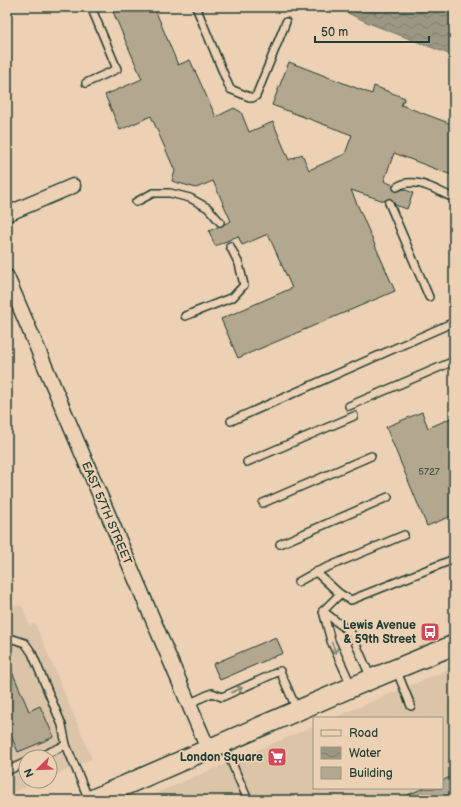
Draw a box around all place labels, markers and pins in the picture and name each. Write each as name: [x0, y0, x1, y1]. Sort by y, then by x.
place label: Lewis Avenue & 59th Street: [343, 618, 416, 647]
bus stop icon: Lewis Avenue & 59th Street: [419, 621, 441, 643]
supermarket icon: London Square: [266, 746, 288, 768]
place label: London Square: [180, 750, 263, 765]

